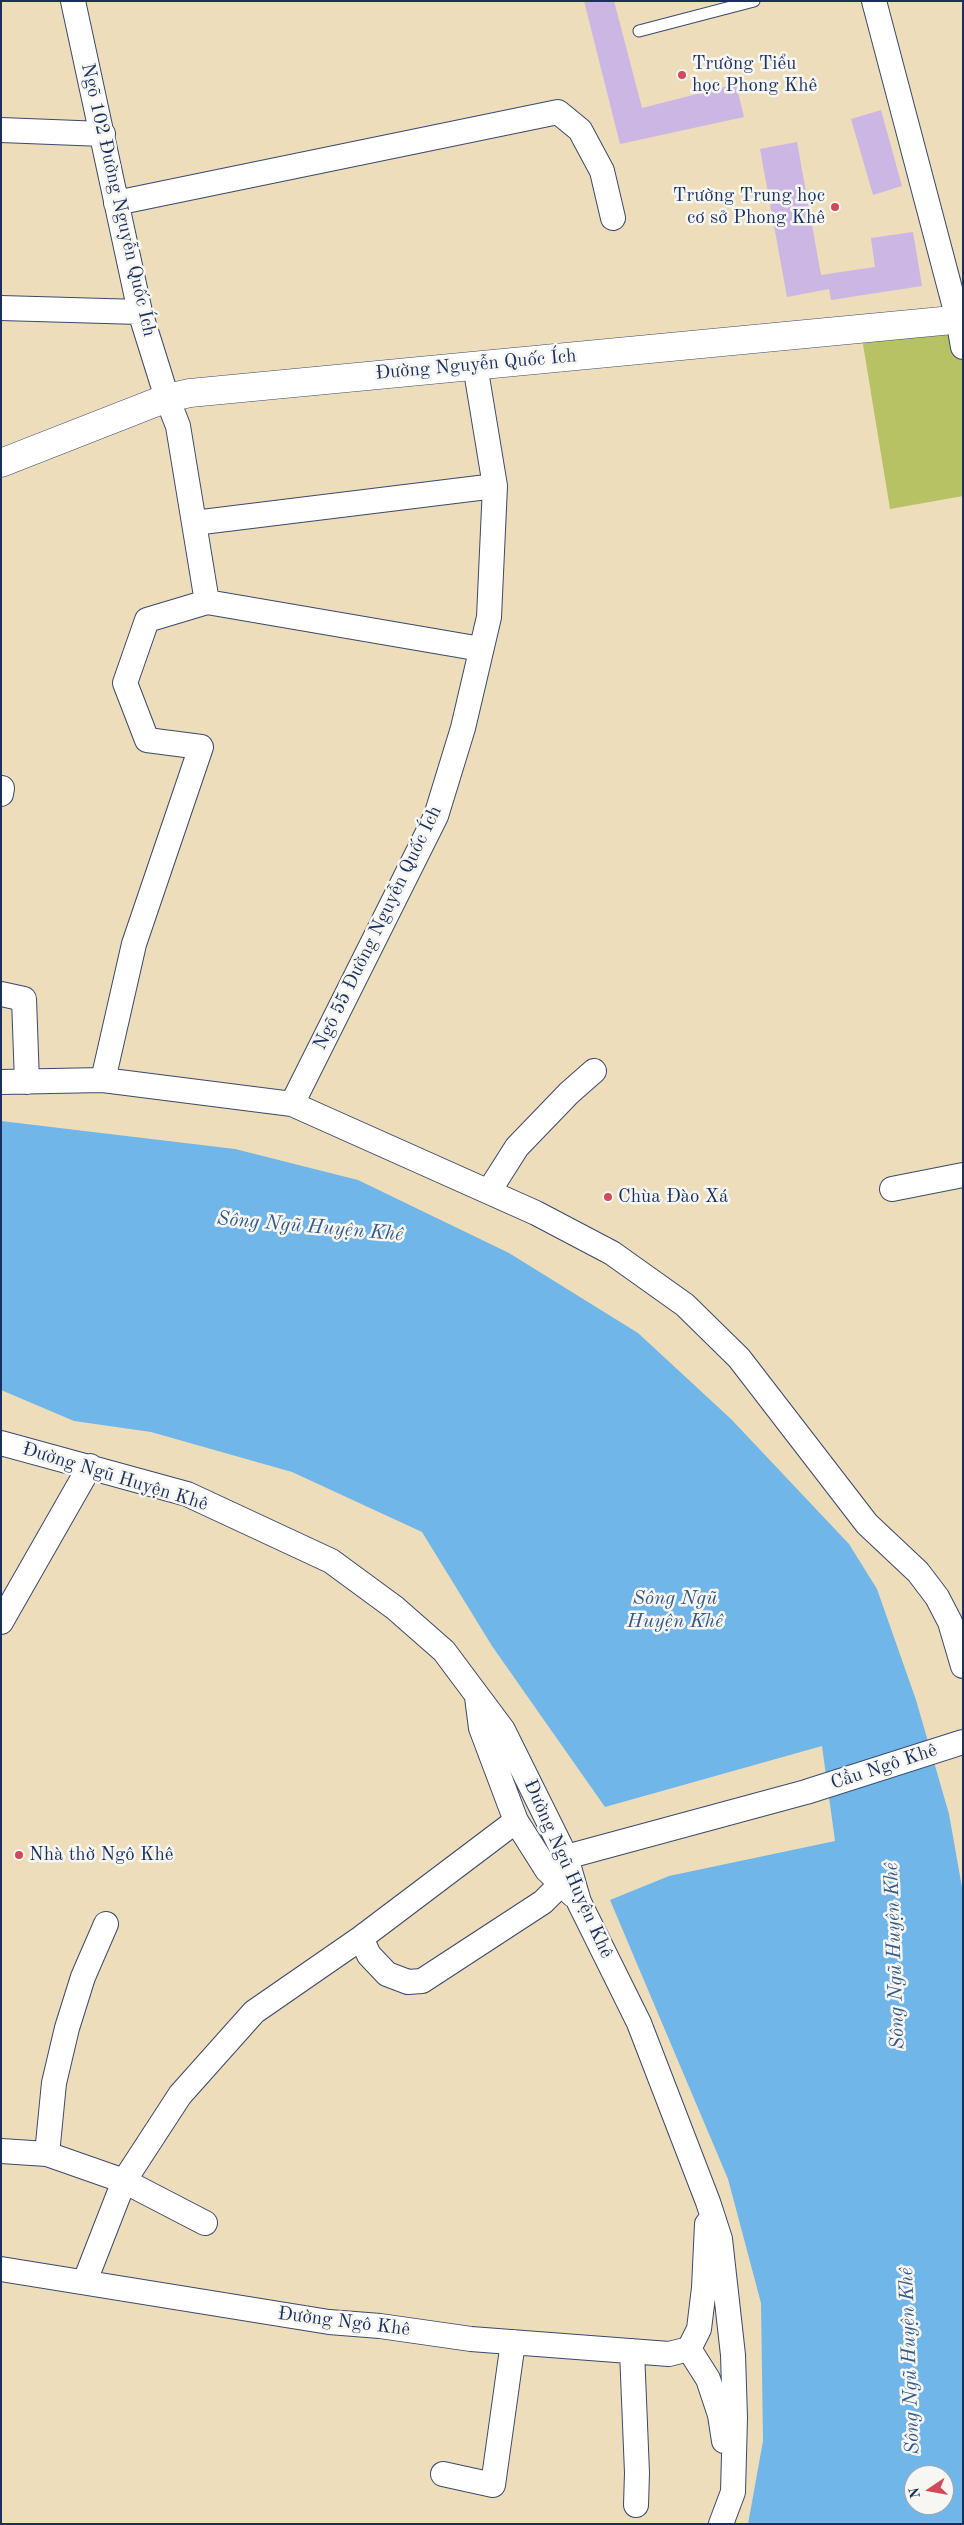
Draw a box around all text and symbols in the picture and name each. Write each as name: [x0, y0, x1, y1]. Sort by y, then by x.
place label: Trường Tiểu học Phong Khê: [692, 53, 817, 97]
street label: Ngõ 102 Đường Nguyễn Quốc Ích: [75, 61, 161, 339]
marker: Trường Tiểu học Phong Khê: [676, 69, 688, 81]
place label: Trường Trung học cơ sở Phong Khê: [673, 185, 825, 229]
marker: Trường Trung học cơ sở Phong Khê: [829, 201, 841, 213]
street label: Đường Nguyễn Quốc Ích: [375, 345, 577, 385]
street label: Ngõ 55 Đường Nguyễn Quốc Ích: [309, 802, 447, 1054]
place label: Chùa Đào Xá: [618, 1186, 728, 1208]
marker: Chùa Đào Xá: [602, 1191, 614, 1203]
water label: Sông Ngũ Huyện Khê: [216, 1207, 404, 1247]
street label: Đường Ngũ Huyện Khê: [19, 1438, 211, 1516]
water label: Sông Ngũ Huyện Khê: [627, 1587, 723, 1634]
street label: Cầu Ngô Khê: [828, 1739, 940, 1795]
street label: Đường Ngũ Huyện Khê: [518, 1776, 618, 1962]
place label: Nhà thờ Ngô Khê: [29, 1844, 173, 1866]
marker: Nhà thờ Ngô Khê: [13, 1849, 25, 1861]
water label: Sông Ngũ Huyện Khê: [880, 1862, 910, 2050]
water label: Sông Ngũ Huyện Khê: [895, 2267, 925, 2455]
street label: Đường Ngô Khê: [277, 2303, 411, 2341]
north arrow: [904, 2465, 954, 2515]
text: N: [907, 2486, 923, 2500]

